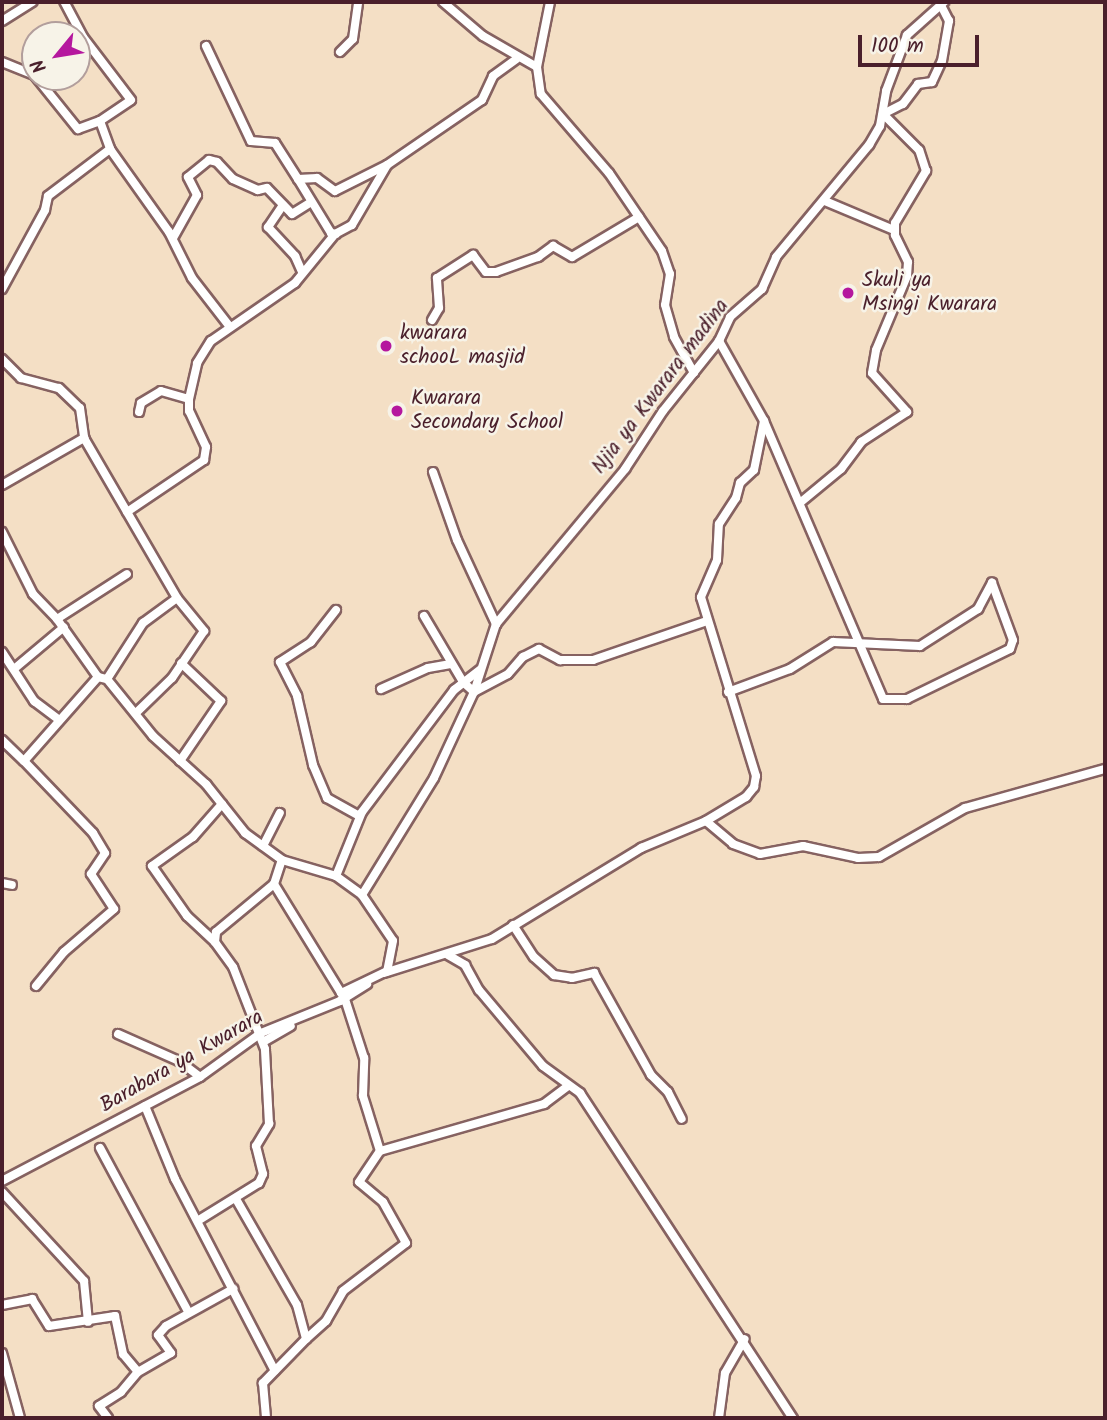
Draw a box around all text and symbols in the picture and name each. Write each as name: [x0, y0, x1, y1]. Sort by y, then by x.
north arrow: [21, 21, 91, 91]
scale bar: [862, 21, 983, 65]
text: 100 m: [871, 30, 924, 63]
text: N: [24, 53, 56, 78]
place label: Skuli ya Msingi Kwarara: [862, 268, 997, 318]
marker: Skuli ya Msingi Kwarara: [840, 285, 856, 301]
street label: Njia ya Kwarara madina: [587, 295, 735, 479]
place label: kwarara schooL masjid: [400, 321, 525, 371]
marker: kwarara schooL masjid: [378, 338, 394, 354]
place label: Kwarara Secondary School: [411, 386, 563, 436]
marker: Kwarara Secondary School: [389, 403, 405, 419]
street label: Barabara ya Kwarara: [96, 1005, 268, 1119]

